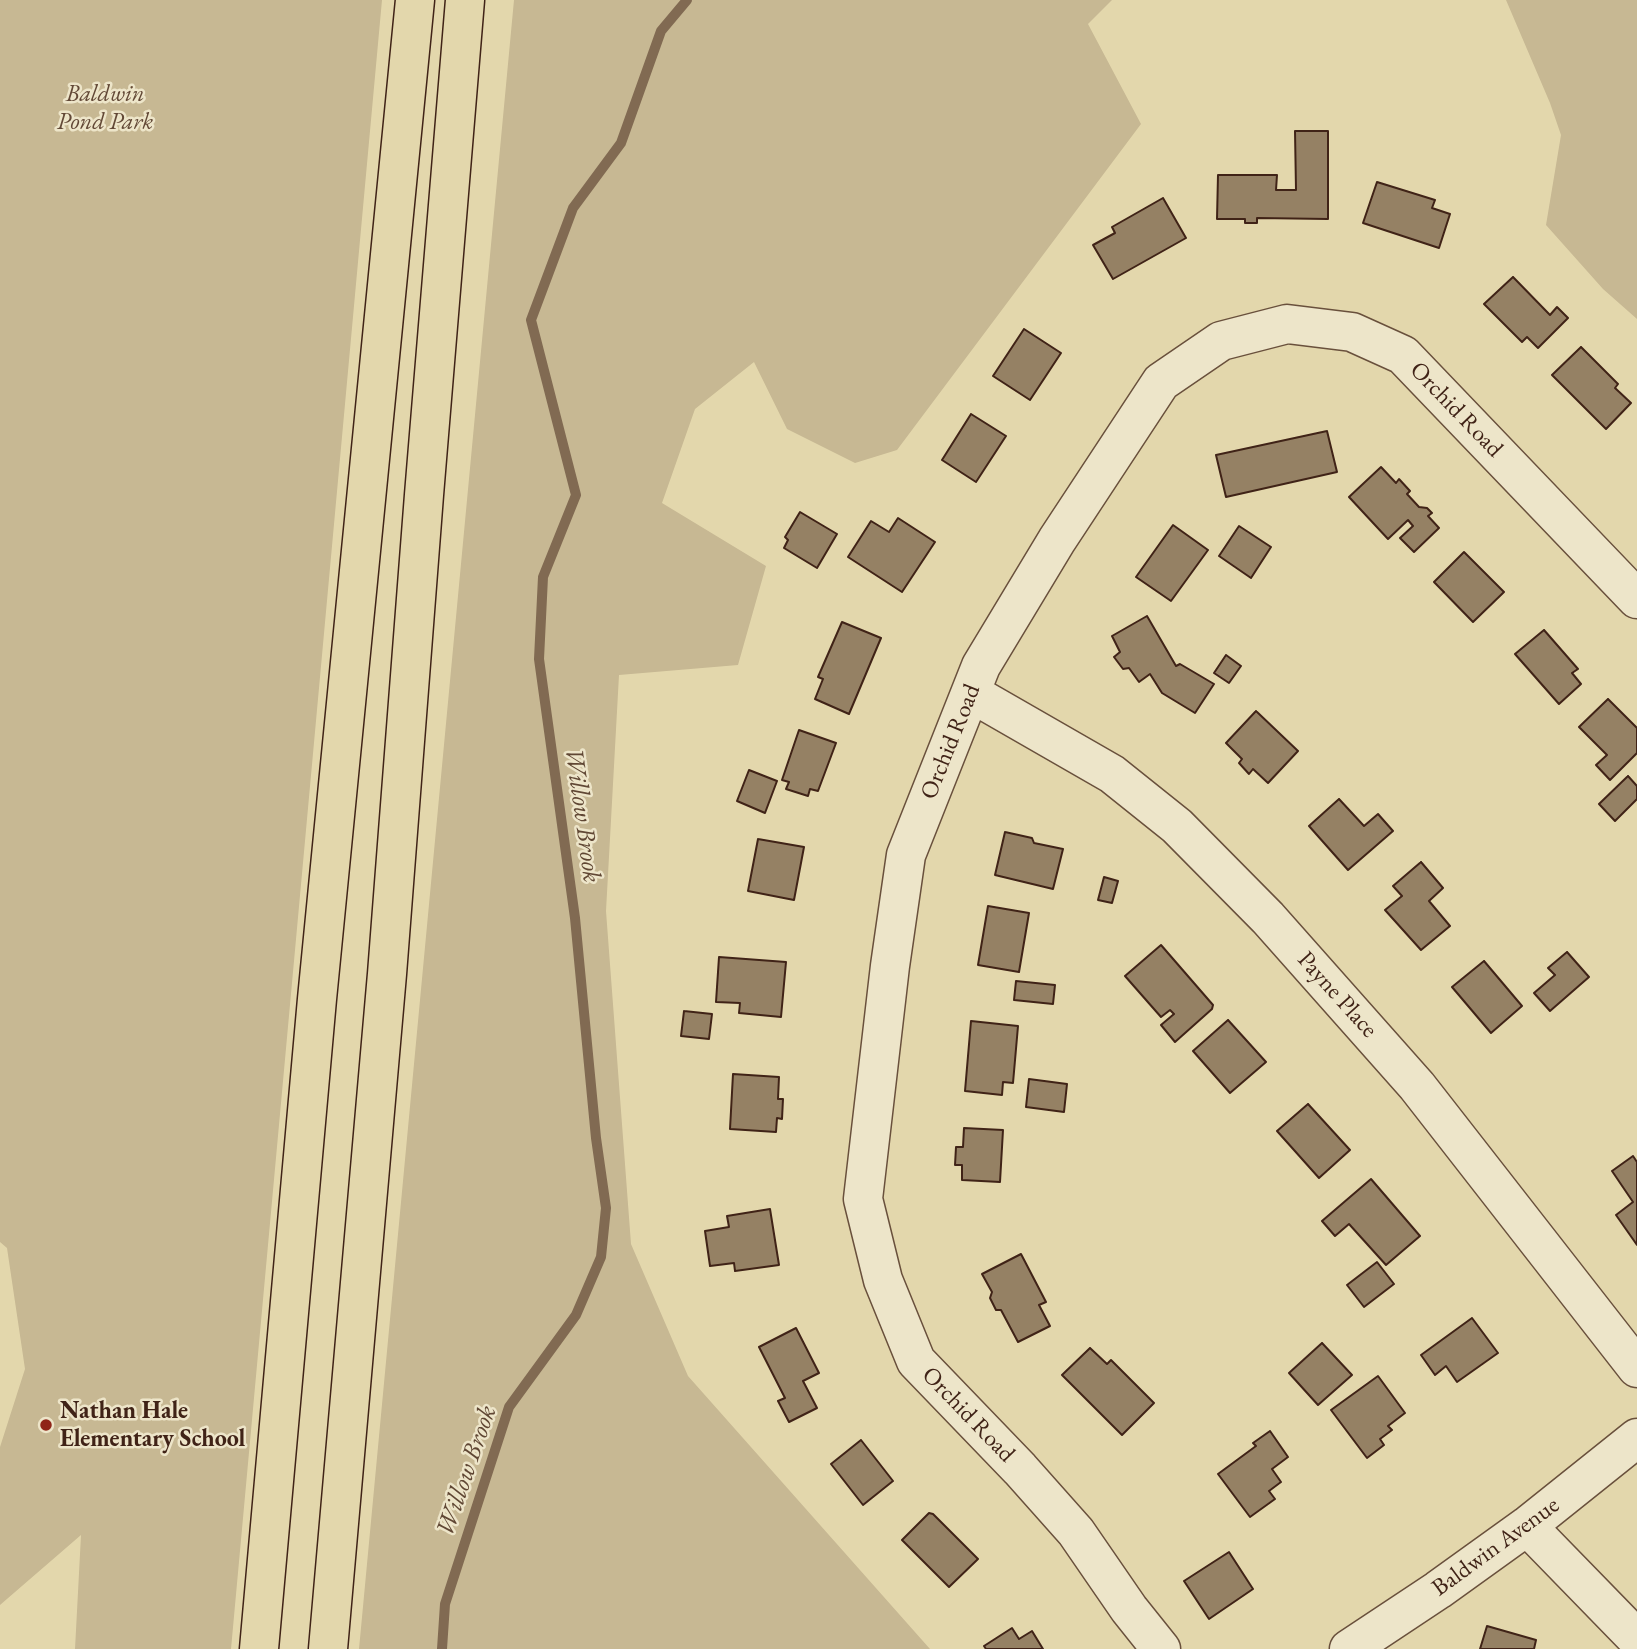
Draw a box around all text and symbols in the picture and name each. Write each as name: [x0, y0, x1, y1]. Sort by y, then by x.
park label: Baldwin Pond Park: [57, 80, 153, 136]
street label: Orchid Road: [1403, 356, 1509, 464]
street label: Orchid Road: [915, 680, 987, 804]
water label: Willow Brook: [557, 746, 607, 884]
street label: Payne Place: [1291, 946, 1383, 1044]
street label: Orchid Road: [915, 1361, 1021, 1469]
place label: Nathan Hale Elementary School: [60, 1397, 245, 1453]
water label: Willow Brook: [430, 1402, 504, 1540]
marker: Nathan Hale Elementary School: [38, 1417, 54, 1433]
street label: Baldwin Avenue: [1427, 1491, 1565, 1603]

